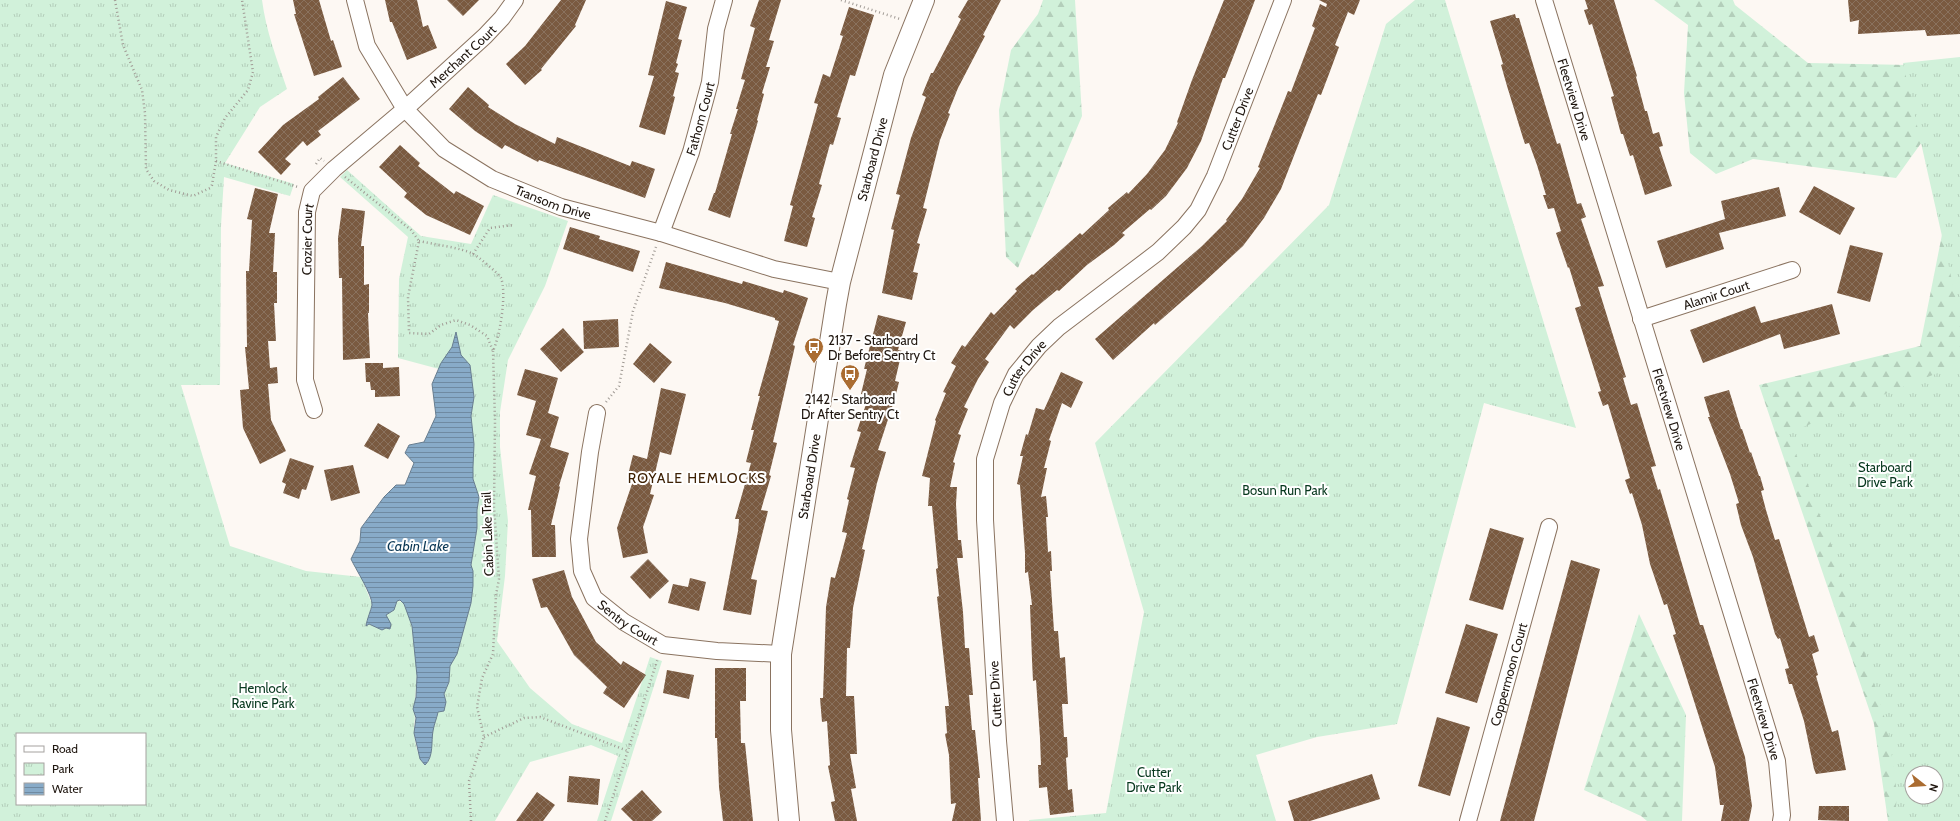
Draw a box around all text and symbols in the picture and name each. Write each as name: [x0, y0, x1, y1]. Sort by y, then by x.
street label: Merchant Court: [426, 21, 500, 91]
street label: Fleetview Drive: [1554, 57, 1595, 143]
street label: Fathom Court: [682, 80, 718, 158]
street label: Cutter Drive: [1218, 85, 1257, 152]
street label: Starboard Drive: [853, 115, 891, 203]
street label: Transom Drive: [513, 181, 593, 223]
street label: Crozier Court: [298, 201, 317, 275]
street label: Alamir Court: [1681, 276, 1752, 313]
place label: 2137 - Starboard Dr Before Sentry Ct: [828, 332, 936, 363]
street label: Cutter Drive: [999, 335, 1049, 399]
bus stop icon: 2137 - Starboard Dr Before Sentry Ct: [803, 336, 825, 364]
bus stop icon: 2142 - Starboard Dr After Sentry Ct: [839, 363, 861, 391]
street label: Fleetview Drive: [1649, 366, 1689, 453]
place label: 2142 - Starboard Dr After Sentry Ct: [801, 391, 900, 422]
street label: Starboard Drive: [794, 432, 824, 520]
park label: Starboard Drive Park: [1857, 459, 1913, 490]
district label: ROYALE HEMLOCKS: [628, 469, 766, 487]
park label: Bosun Run Park: [1242, 482, 1328, 498]
street label: Cabin Lake Trail: [478, 492, 496, 576]
water label: Cabin Lake: [387, 537, 450, 555]
street label: Sentry Court: [595, 596, 662, 649]
street label: Coppermoon Court: [1487, 620, 1530, 728]
street label: Cutter Drive: [985, 660, 1005, 727]
street label: Fleetview Drive: [1744, 676, 1784, 762]
park label: Hemlock Ravine Park: [231, 680, 295, 711]
legend: [16, 733, 146, 805]
text: Road: [52, 741, 78, 756]
text: Park: [52, 761, 74, 776]
park label: Cutter Drive Park: [1126, 764, 1182, 795]
north arrow: [1904, 765, 1944, 805]
text: Water: [52, 781, 83, 796]
text: N: [1926, 782, 1941, 794]

